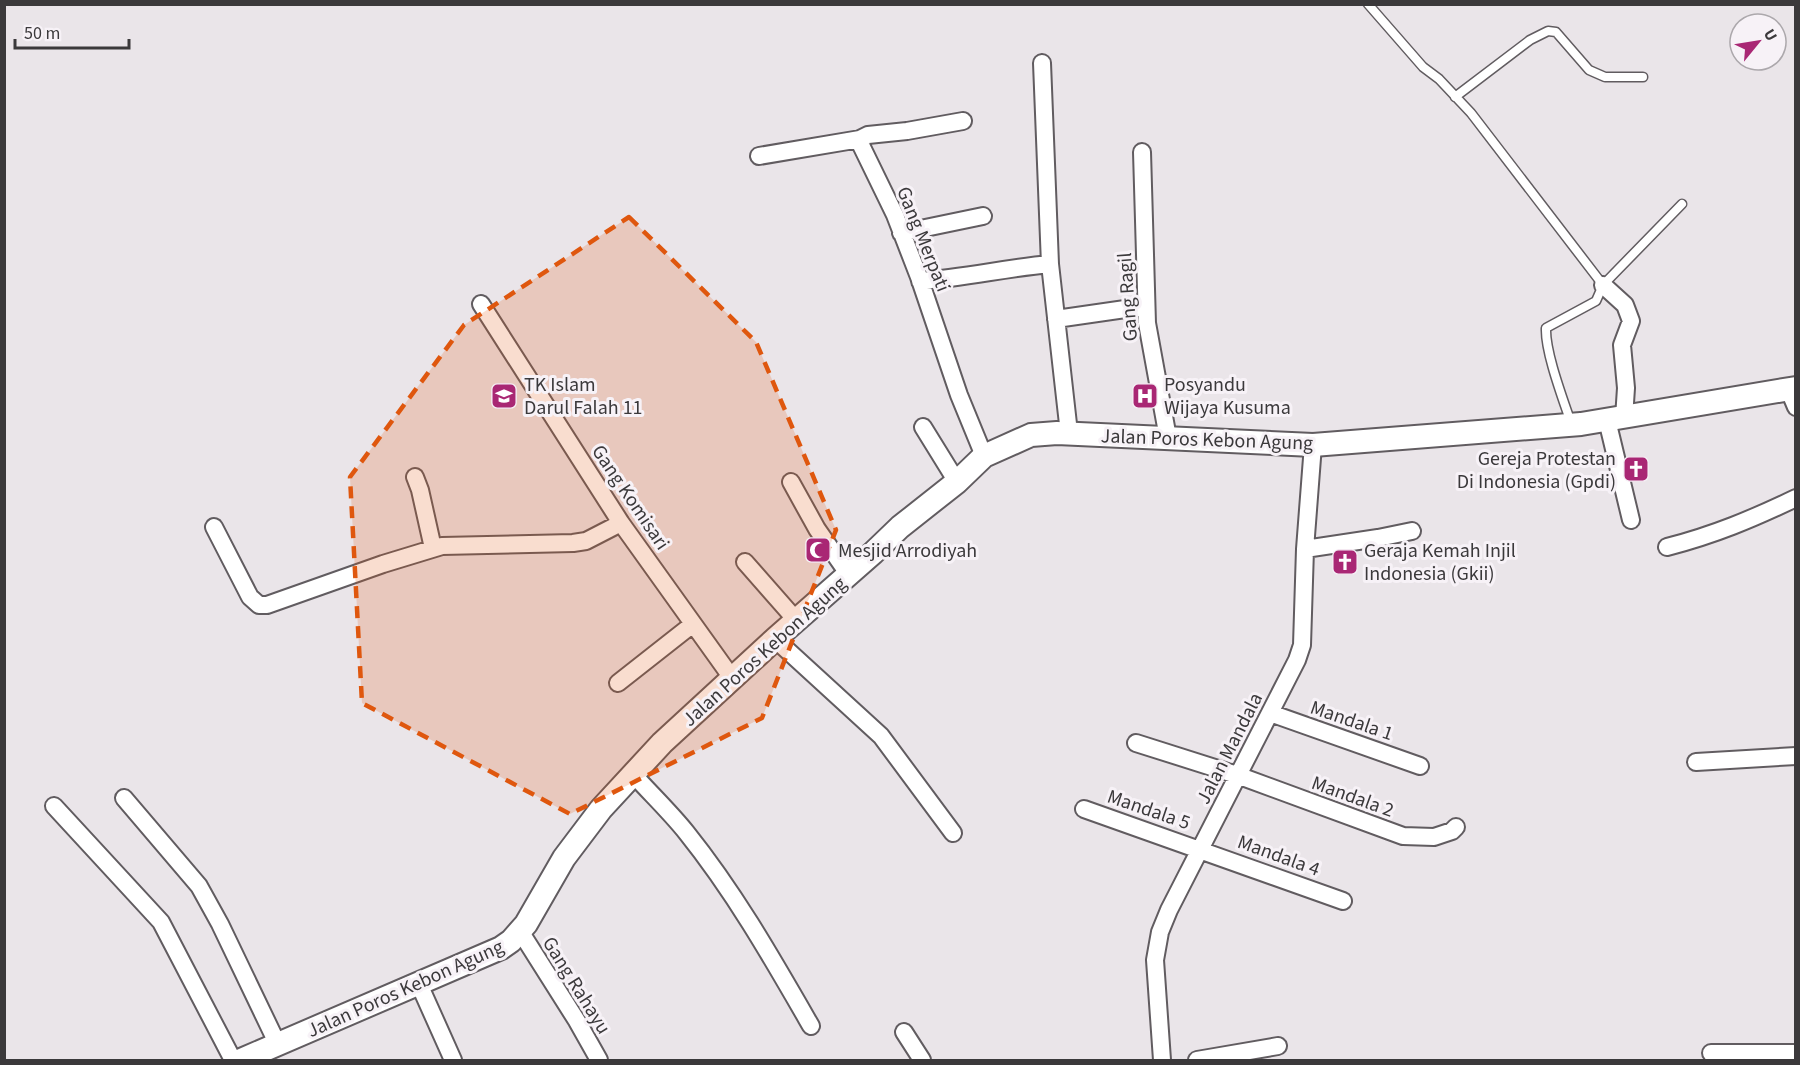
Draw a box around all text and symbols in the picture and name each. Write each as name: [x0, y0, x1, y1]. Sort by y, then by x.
scale bar: [15, 12, 129, 50]
north arrow: [1728, 12, 1788, 72]
text: 50 m: [24, 21, 60, 46]
text: U: [1758, 25, 1782, 45]
street label: Gang Merpati: [889, 183, 957, 296]
street label: Gang Ragil: [1111, 252, 1145, 342]
place label: TK Islam Darul Falah 11: [524, 371, 643, 422]
place label: Posyandu Wijaya Kusuma: [1164, 371, 1291, 422]
school or university icon: TK Islam Darul Falah 11: [489, 381, 519, 411]
hospital icon: Posyandu Wijaya Kusuma: [1130, 381, 1160, 411]
street label: Jalan Poros Kebon Agung: [1100, 422, 1314, 458]
street label: Gang Komisari: [585, 439, 676, 556]
place label: Gereja Protestan Di Indonesia (Gpdi): [1457, 445, 1616, 496]
church icon: Gereja Protestan Di Indonesia (Gpdi): [1621, 454, 1651, 484]
mosque icon: Mesjid Arrodiyah: [803, 535, 833, 565]
place label: Mesjid Arrodiyah: [838, 537, 977, 565]
place label: Geraja Kemah Injil Indonesia (Gkii): [1364, 537, 1516, 588]
church icon: Geraja Kemah Injil Indonesia (Gkii): [1330, 547, 1360, 577]
street label: Jalan Poros Kebon Agung: [676, 570, 853, 733]
street label: Jalan Mandala: [1190, 688, 1270, 809]
street label: Mandala 1: [1307, 694, 1397, 748]
street label: Mandala 2: [1308, 769, 1398, 825]
street label: Mandala 5: [1104, 783, 1194, 837]
street label: Mandala 4: [1234, 828, 1324, 884]
street label: Gang Rahayu: [535, 931, 617, 1040]
street label: Jalan Poros Kebon Agung: [303, 933, 508, 1045]

